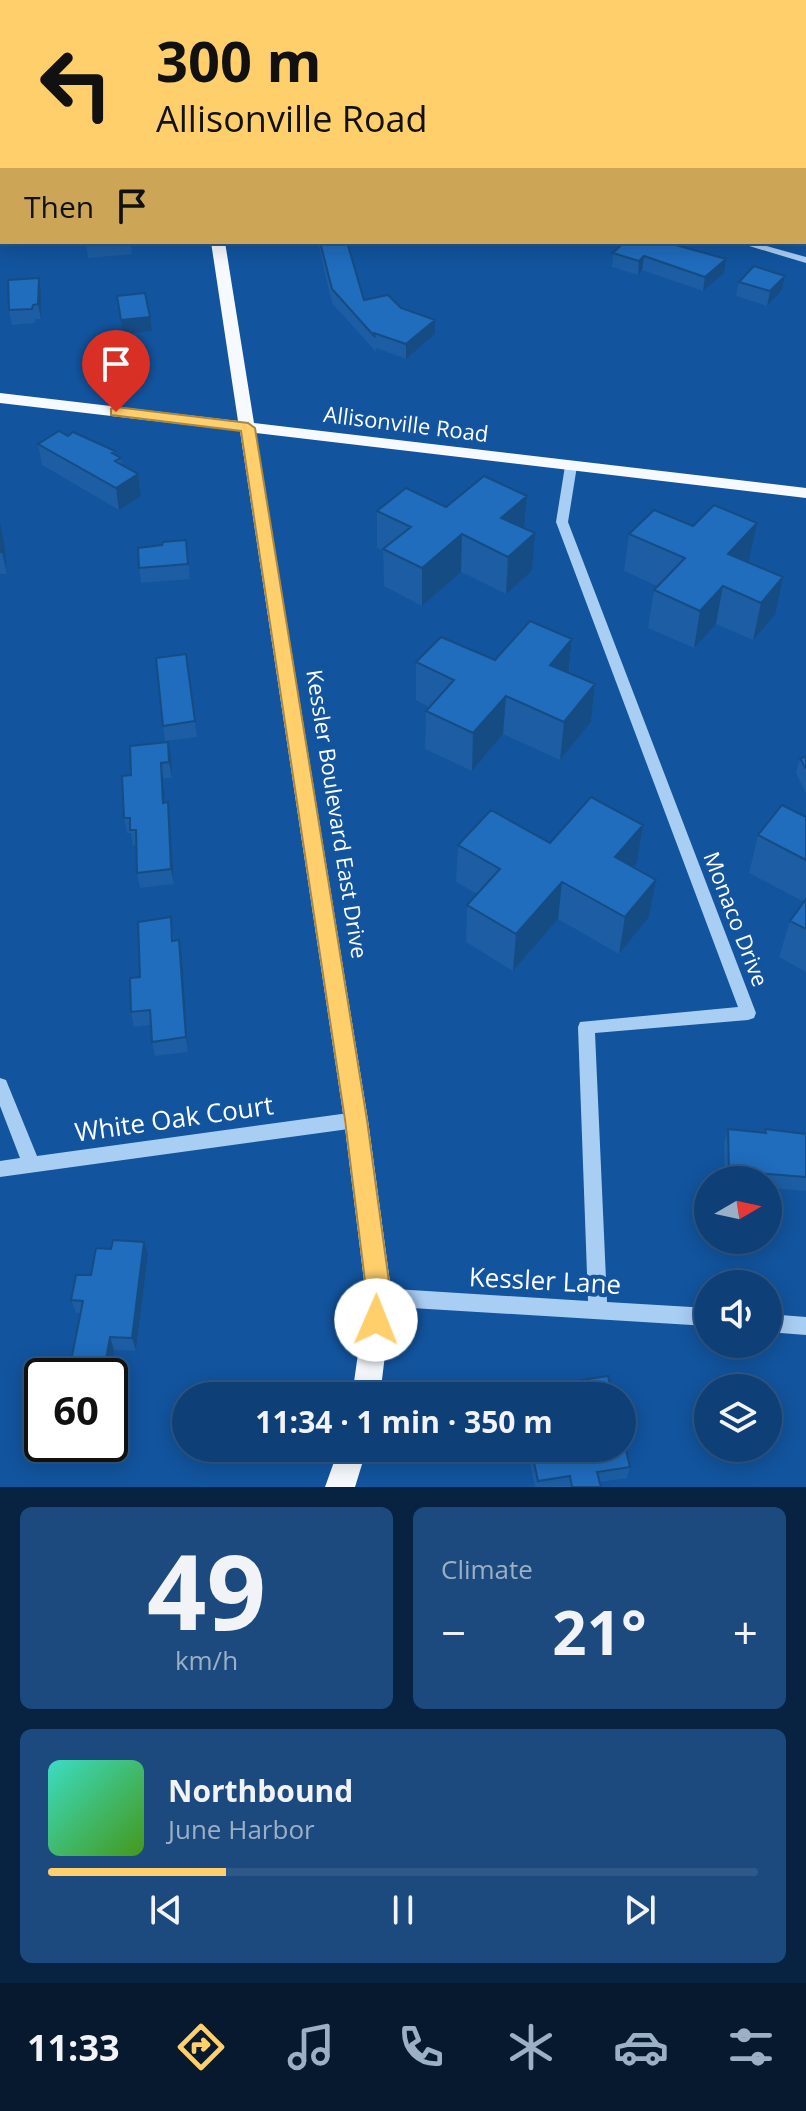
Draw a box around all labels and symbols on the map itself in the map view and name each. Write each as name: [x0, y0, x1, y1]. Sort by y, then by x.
pin: [82, 330, 150, 412]
street label: Allisonville Road: [322, 398, 490, 448]
street label: Kessler Boulevard East Drive: [300, 667, 376, 960]
street label: Monaco Drive: [697, 847, 776, 990]
street label: White Oak Court: [72, 1086, 275, 1150]
north arrow: [694, 1166, 782, 1254]
street label: Kessler Lane: [468, 1258, 622, 1302]
position arrow: [334, 1278, 418, 1362]
speed limit sign: 60: [24, 1358, 128, 1462]

